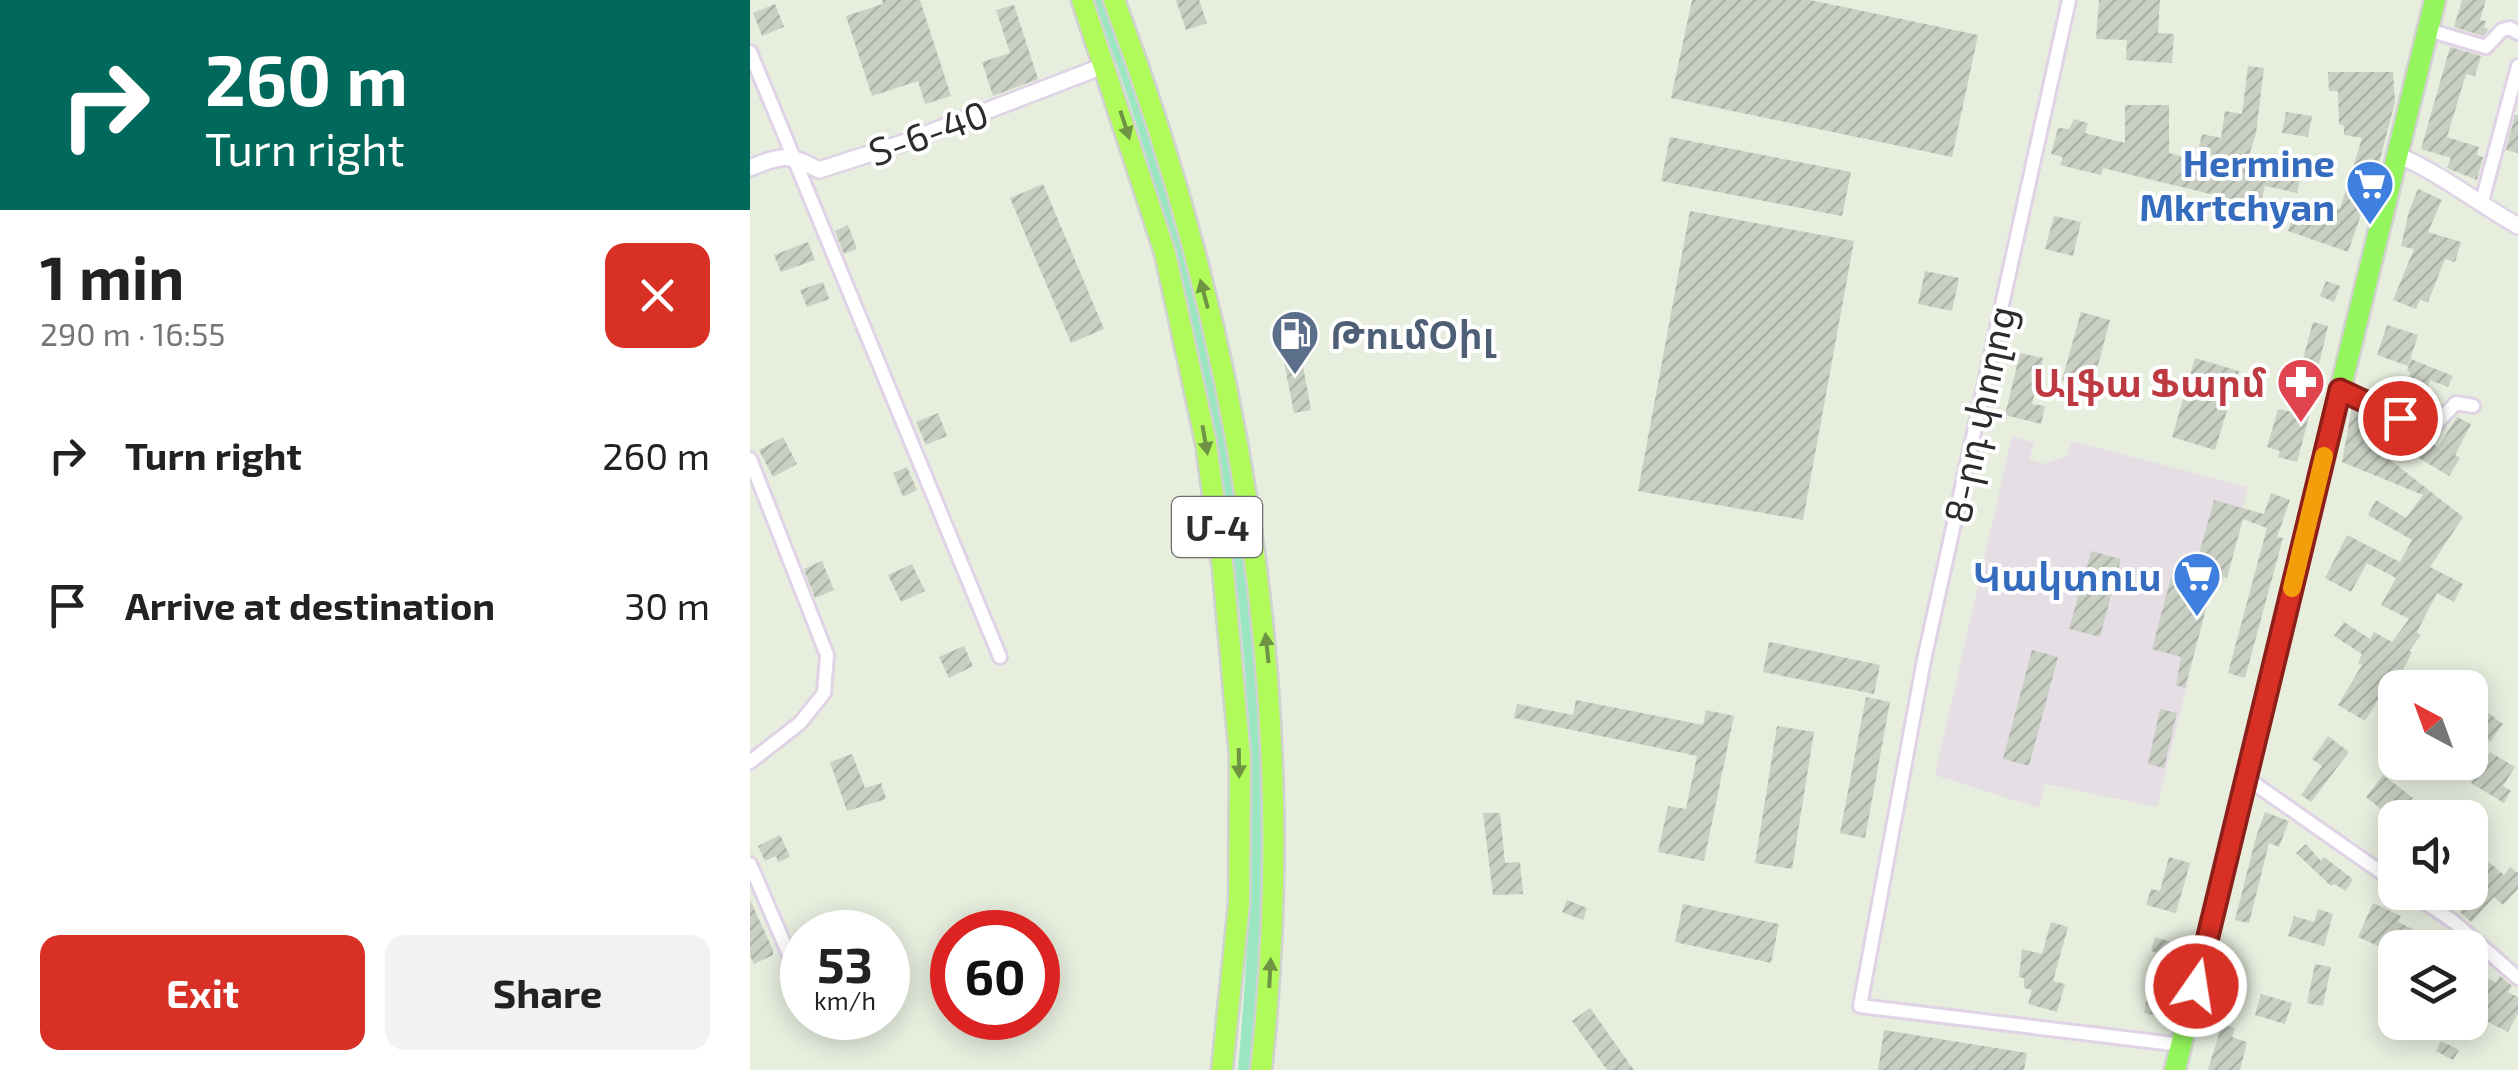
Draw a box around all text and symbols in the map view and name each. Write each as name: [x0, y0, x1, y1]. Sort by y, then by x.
text: 260 m: [205, 36, 408, 120]
icon: right: [40, 40, 170, 170]
street label: Տ-6-40: [862, 89, 994, 175]
one-way arrow: [1118, 111, 1133, 141]
text: Turn right: [205, 121, 405, 175]
place label: Hermine Mkrtchyan: [2139, 139, 2335, 229]
supermarket icon: Hermine Mkrtchyan: [2344, 158, 2396, 226]
text: 1 min: [40, 240, 184, 312]
button: close: [605, 243, 710, 348]
one-way arrow: [1196, 278, 1212, 309]
street label: 8-րդ փողոց: [1933, 301, 2024, 527]
fuel station icon: ԹումՕիլ: [1269, 308, 1321, 376]
place label: ԹումՕիլ: [1330, 311, 1497, 358]
text: 290 m · 16:55: [40, 314, 225, 352]
pharmacy icon: Ալֆա Ֆարմ: [2275, 356, 2327, 424]
place label: Ալֆա Ֆարմ: [2032, 359, 2266, 406]
pin: [2358, 376, 2443, 461]
icon: arrive: [2373, 391, 2428, 446]
one-way arrow: [1198, 425, 1213, 456]
icon: right: [40, 428, 95, 483]
text: Turn right: [125, 432, 302, 478]
text: 260 m: [602, 432, 710, 478]
road number: Մ-4: [1172, 497, 1262, 557]
supermarket icon: Կակտուս: [2171, 550, 2223, 618]
place label: Կակտուս: [1973, 553, 2162, 600]
icon: arrive: [40, 578, 95, 633]
text: Arrive at destination: [125, 582, 495, 628]
text: 30 m: [624, 582, 710, 628]
one-way arrow: [1258, 632, 1274, 664]
north arrow: [2378, 670, 2488, 780]
map controls: [2378, 670, 2488, 1040]
one-way arrow: [1232, 747, 1248, 779]
button: sound: [2378, 800, 2488, 910]
speed limit sign: 60: [930, 910, 1060, 1040]
button: layers: [2378, 930, 2488, 1040]
text: 53: [817, 933, 873, 993]
position arrow: [2144, 934, 2248, 1038]
button: Exit: [40, 935, 365, 1050]
button: Share: [385, 935, 710, 1050]
one-way arrow: [1262, 956, 1278, 988]
text: km/h: [814, 985, 876, 1015]

